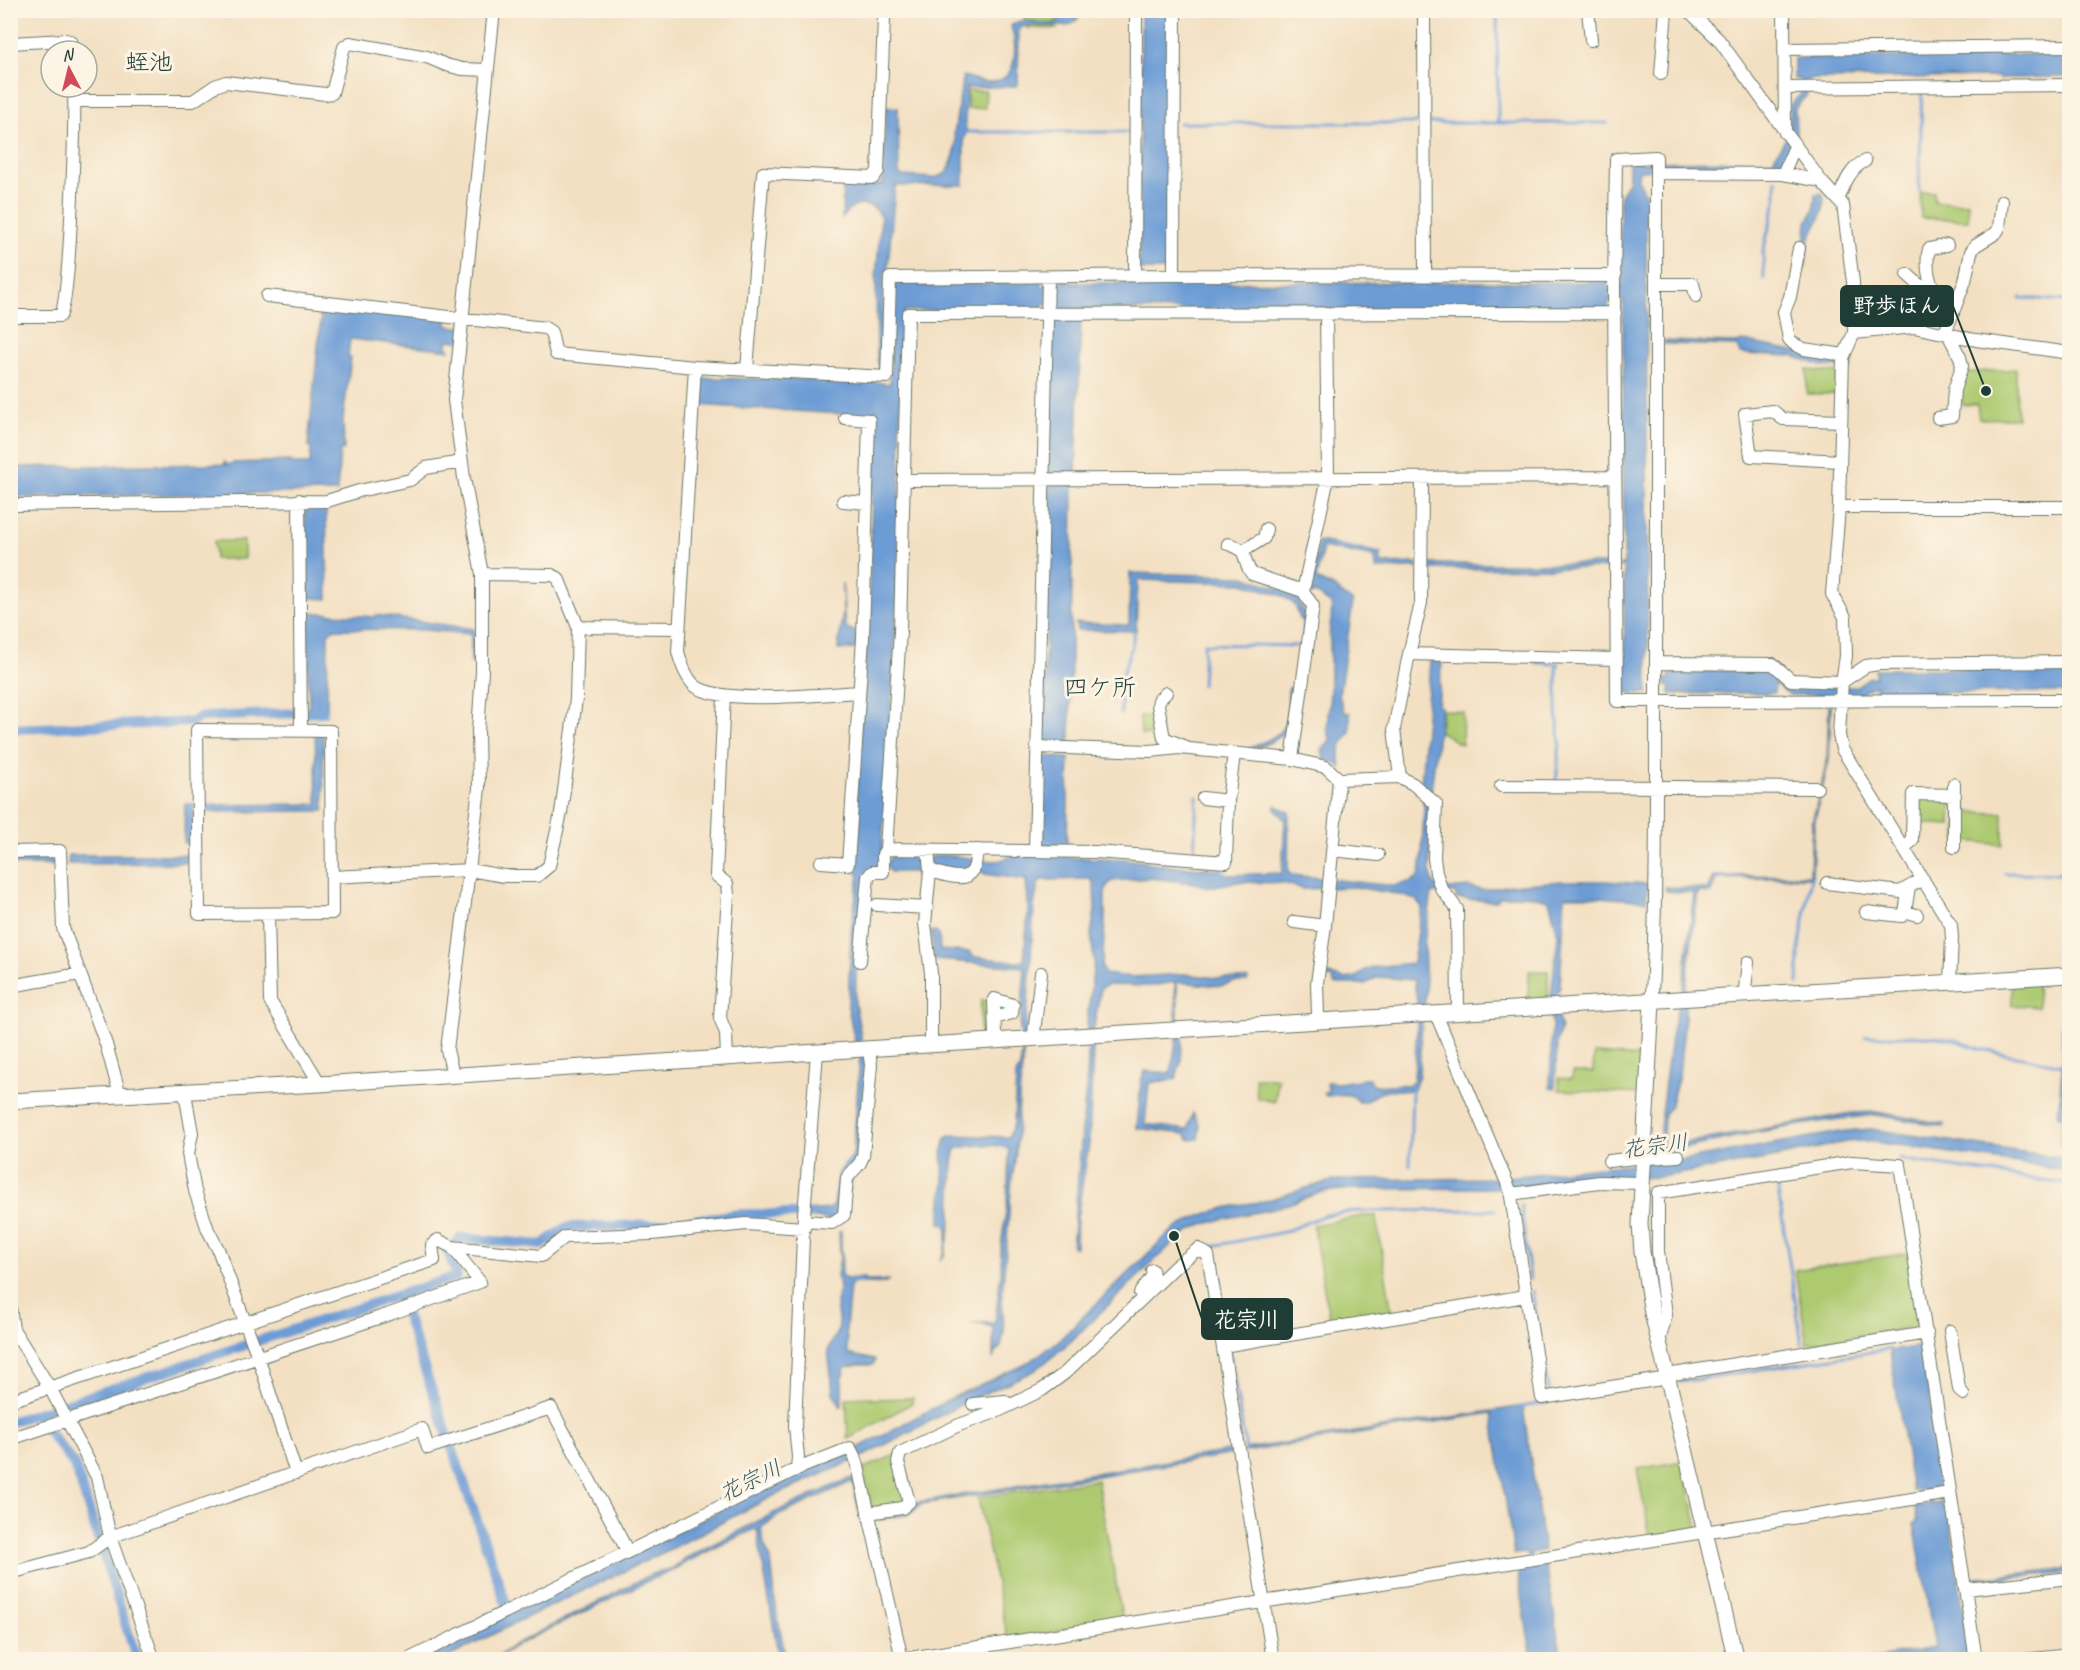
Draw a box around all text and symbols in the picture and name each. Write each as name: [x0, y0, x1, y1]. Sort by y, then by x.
north arrow: [39, 39, 99, 99]
text: N: [61, 44, 76, 66]
district label: 蛭池: [125, 47, 173, 77]
callout: 野歩ほん: [1841, 286, 1953, 326]
text: 野歩ほん: [1853, 292, 1941, 320]
district label: 四ケ所: [1064, 672, 1136, 702]
water label: 花宗川: [1621, 1128, 1690, 1164]
callout: 花宗川: [1202, 1299, 1292, 1339]
text: 花宗川: [1214, 1306, 1280, 1334]
water label: 花宗川: [715, 1454, 786, 1508]

